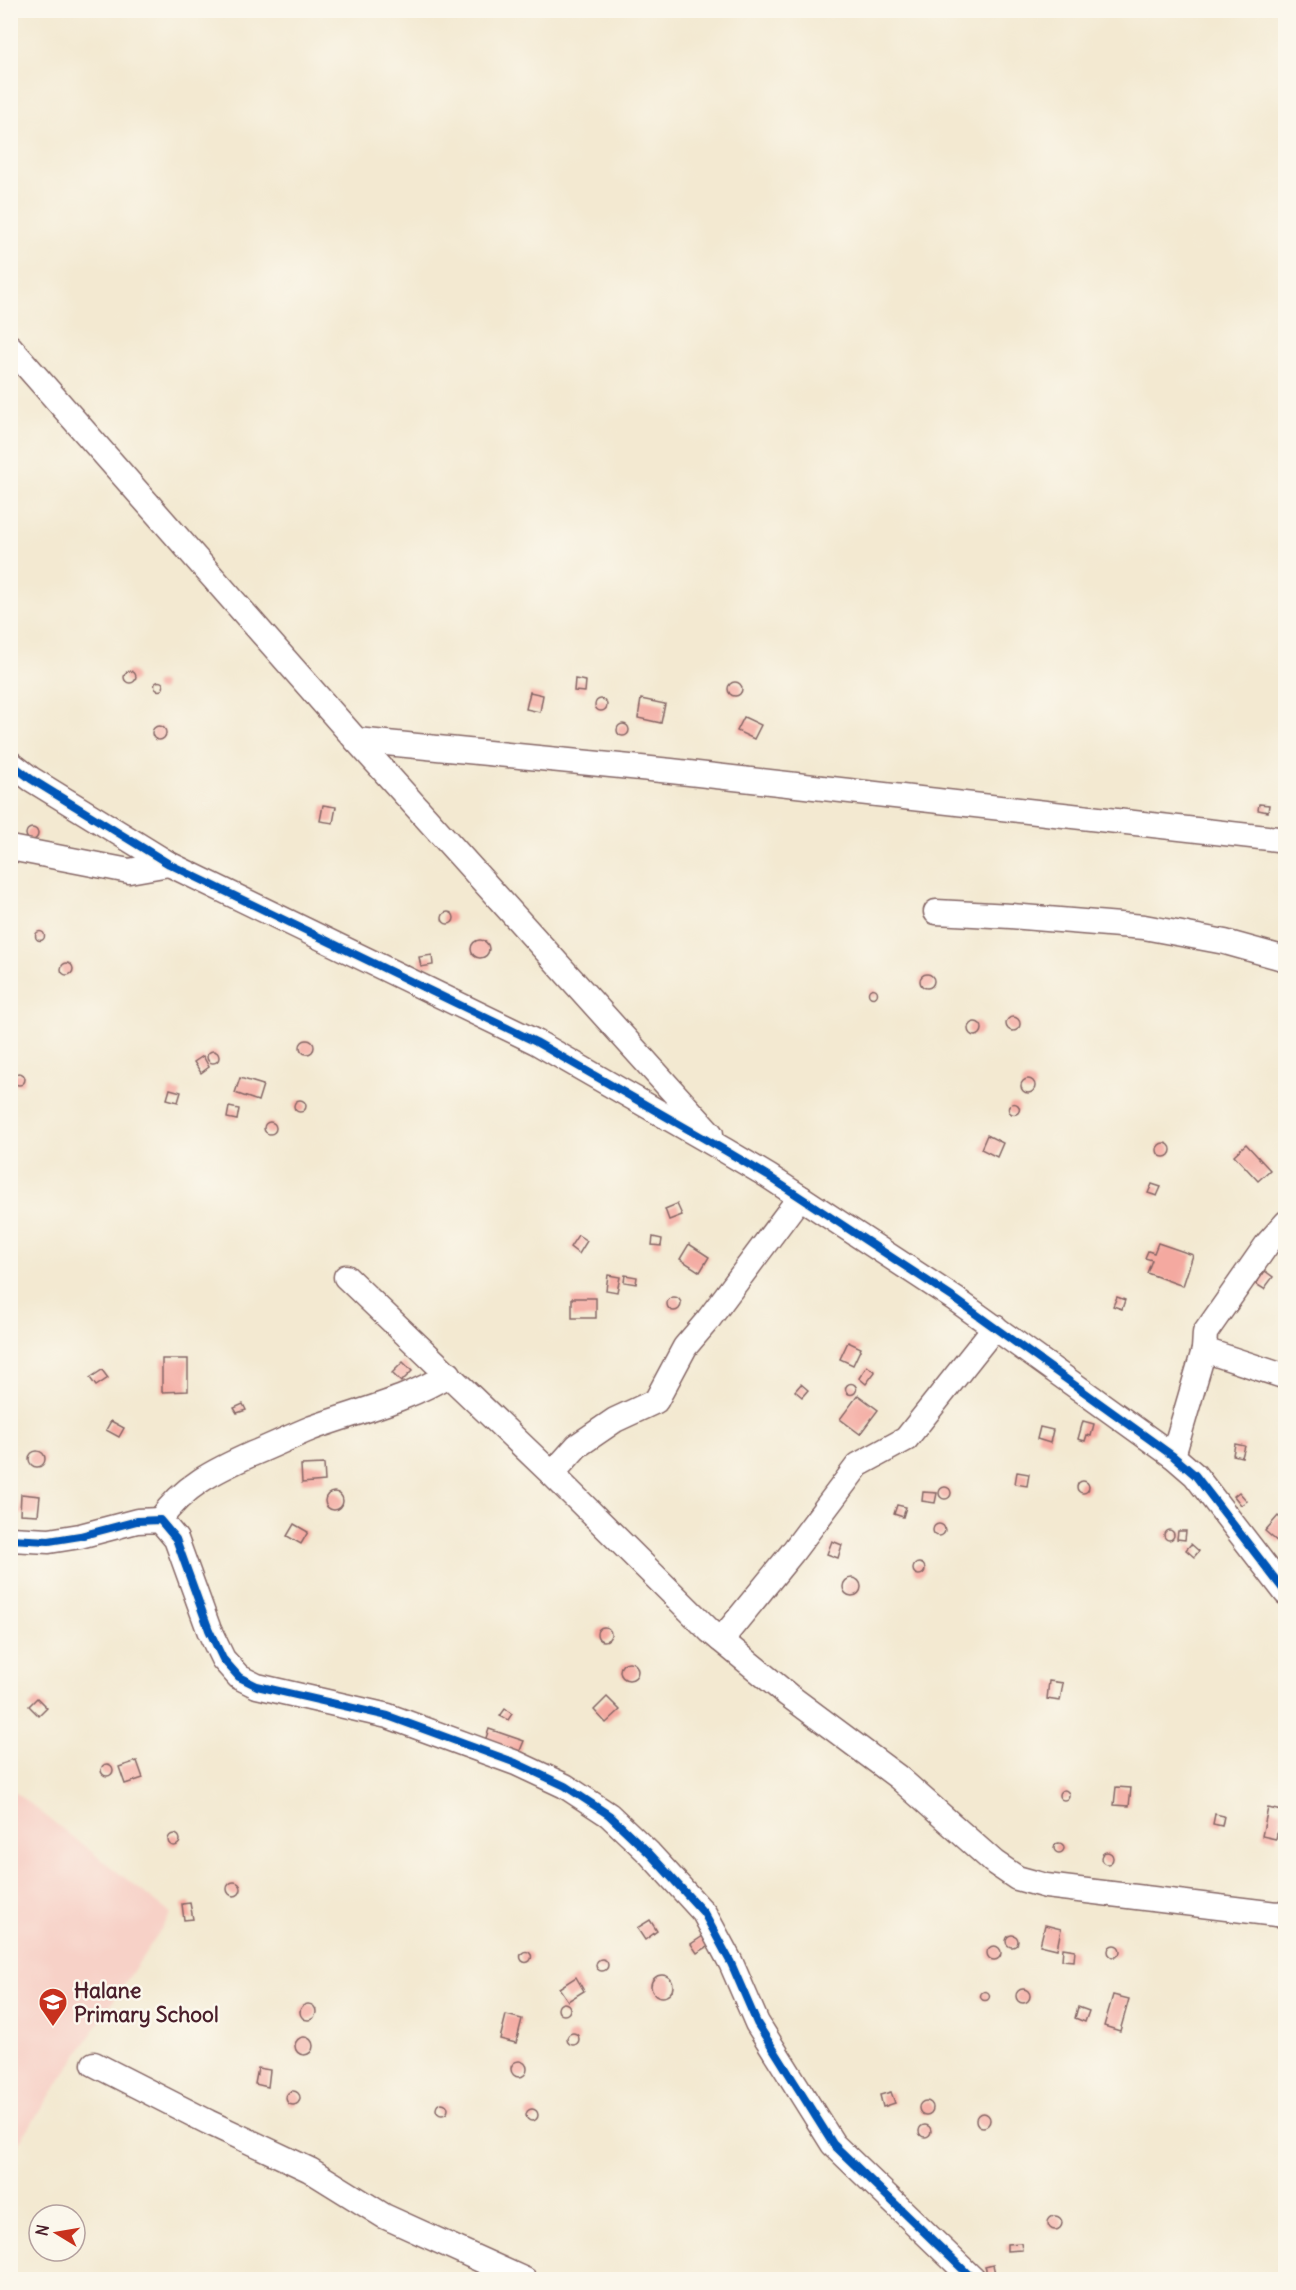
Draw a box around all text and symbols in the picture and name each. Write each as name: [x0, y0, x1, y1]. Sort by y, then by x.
place label: Halane Primary School: [74, 1977, 219, 2028]
school or university icon: Halane Primary School: [37, 1986, 69, 2028]
north arrow: [27, 2203, 87, 2263]
text: N: [31, 2223, 53, 2237]

